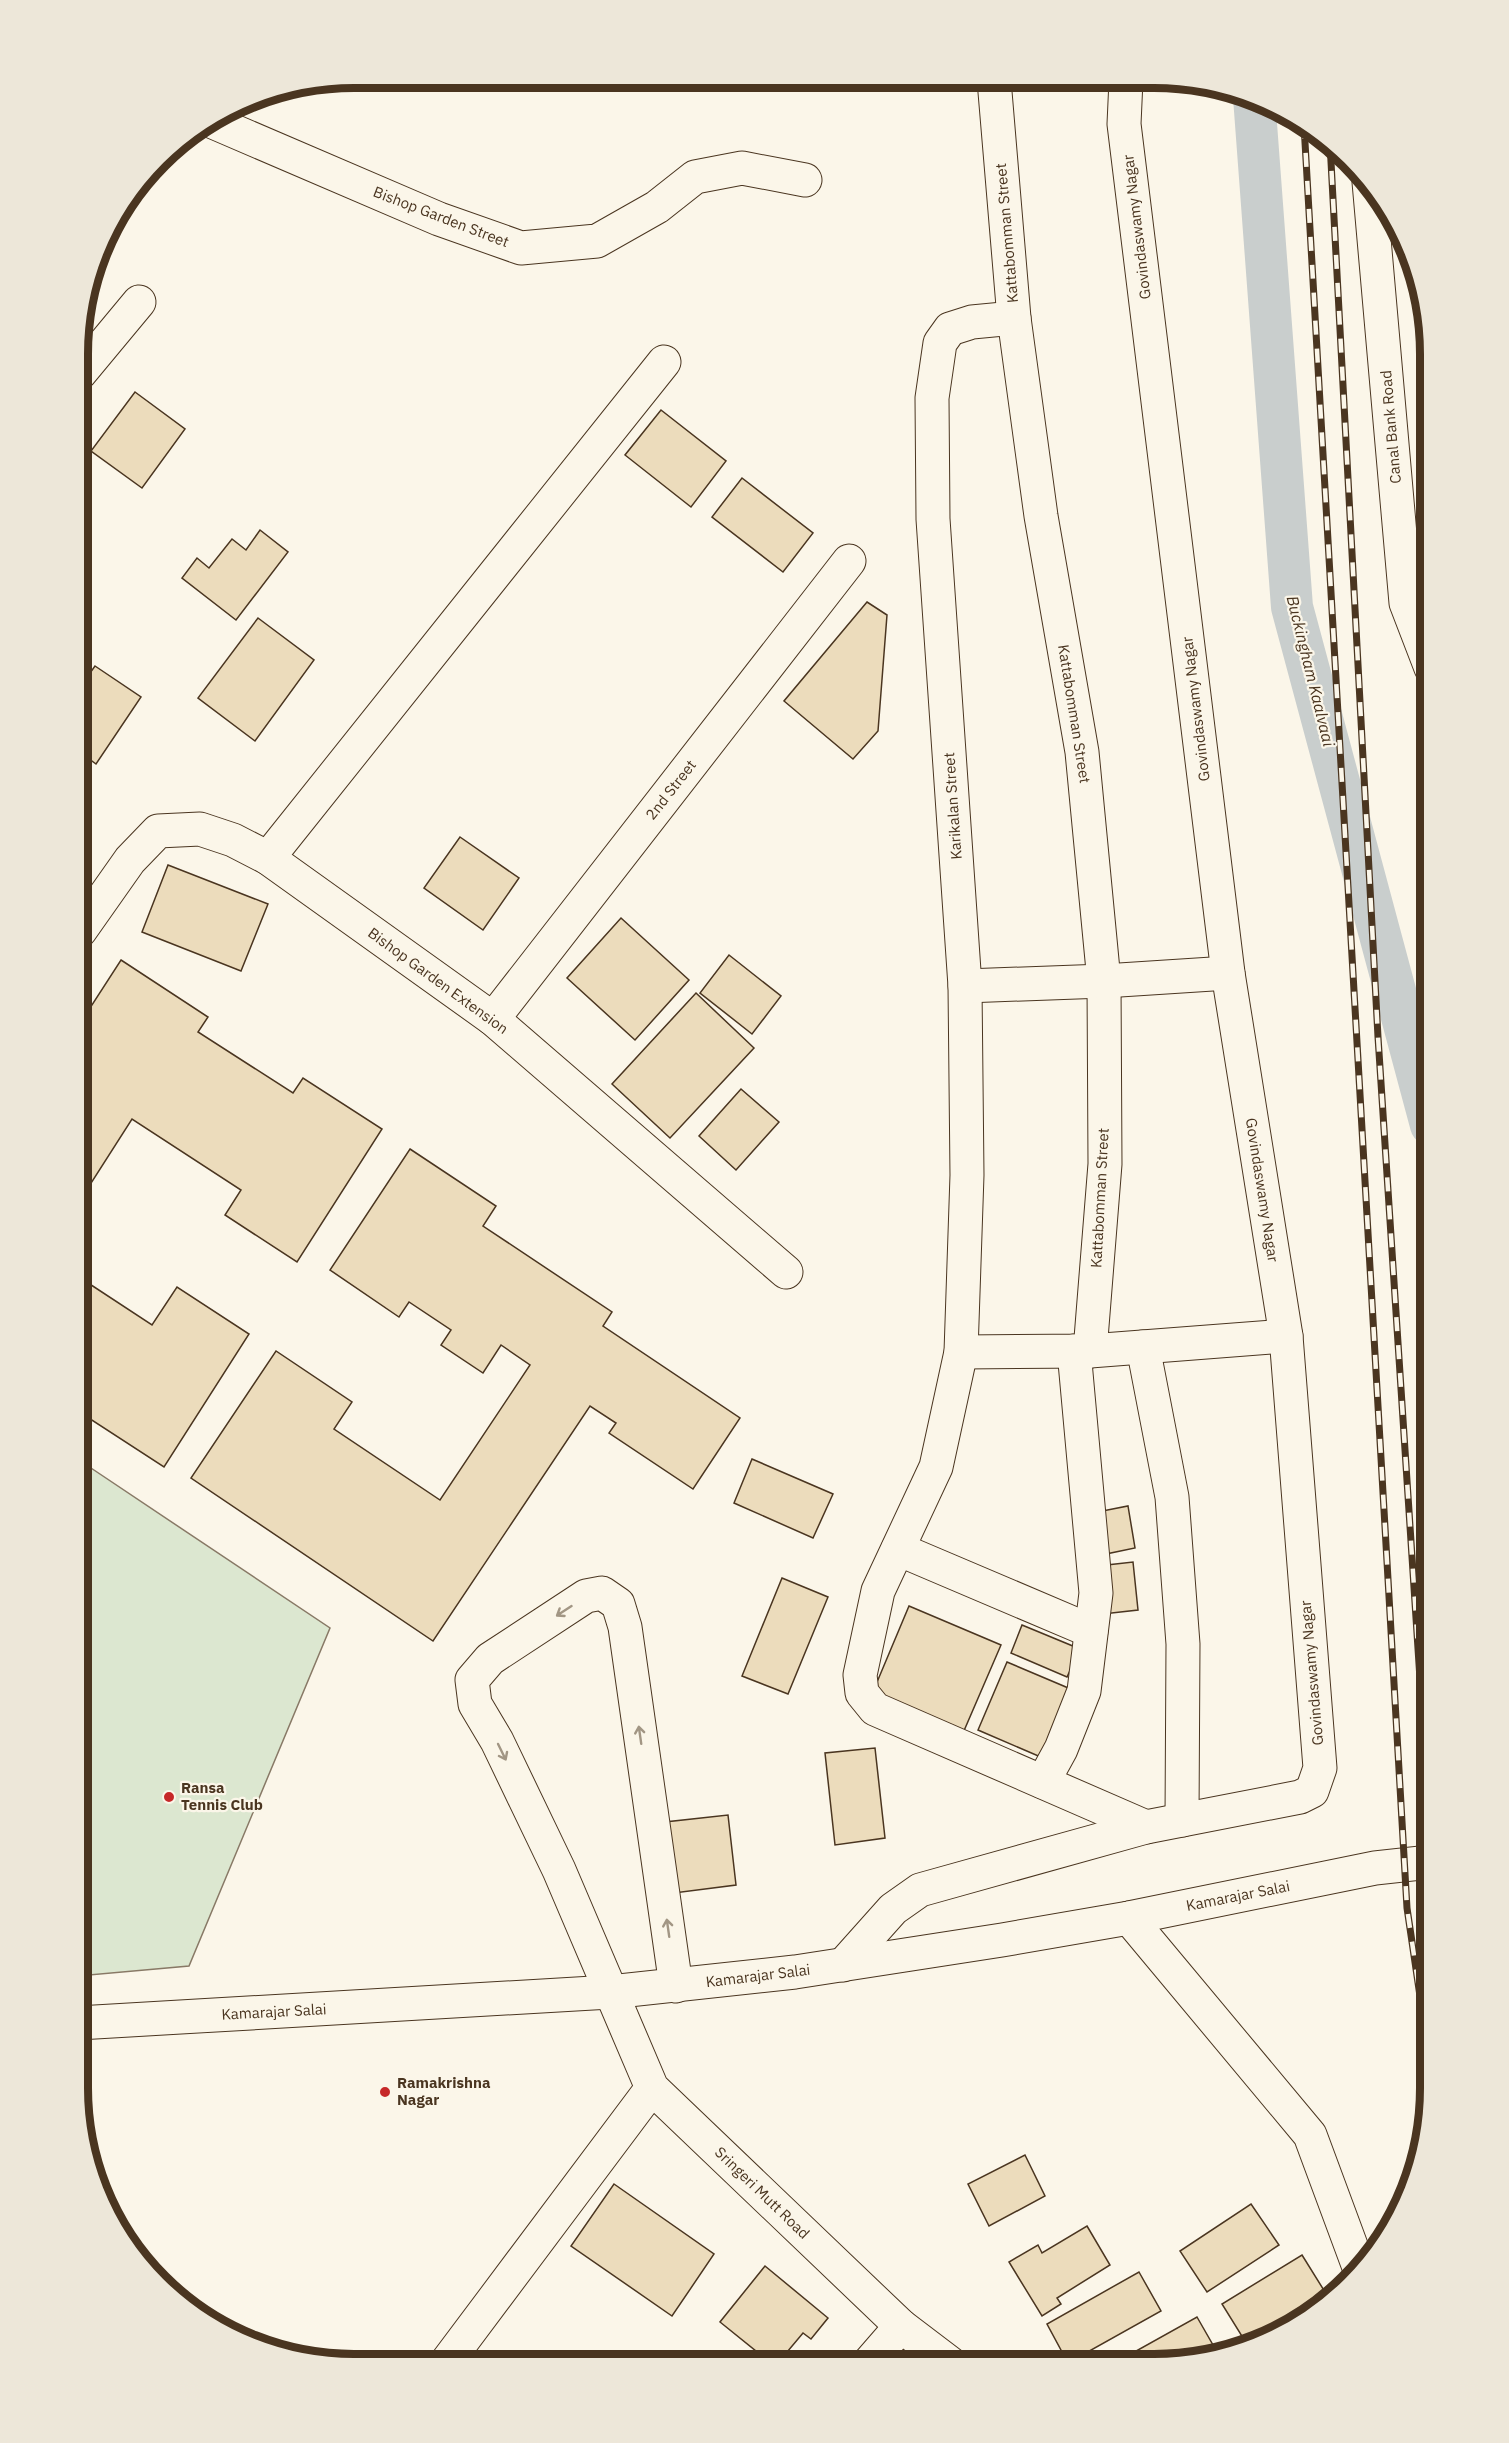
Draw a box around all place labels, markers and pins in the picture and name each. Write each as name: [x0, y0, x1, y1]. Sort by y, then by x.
place label: Ransa Tennis Club: [181, 1778, 263, 1814]
marker: Ransa Tennis Club: [162, 1790, 176, 1804]
place label: Ramakrishna Nagar: [397, 2073, 491, 2109]
marker: Ramakrishna Nagar: [378, 2085, 392, 2099]

